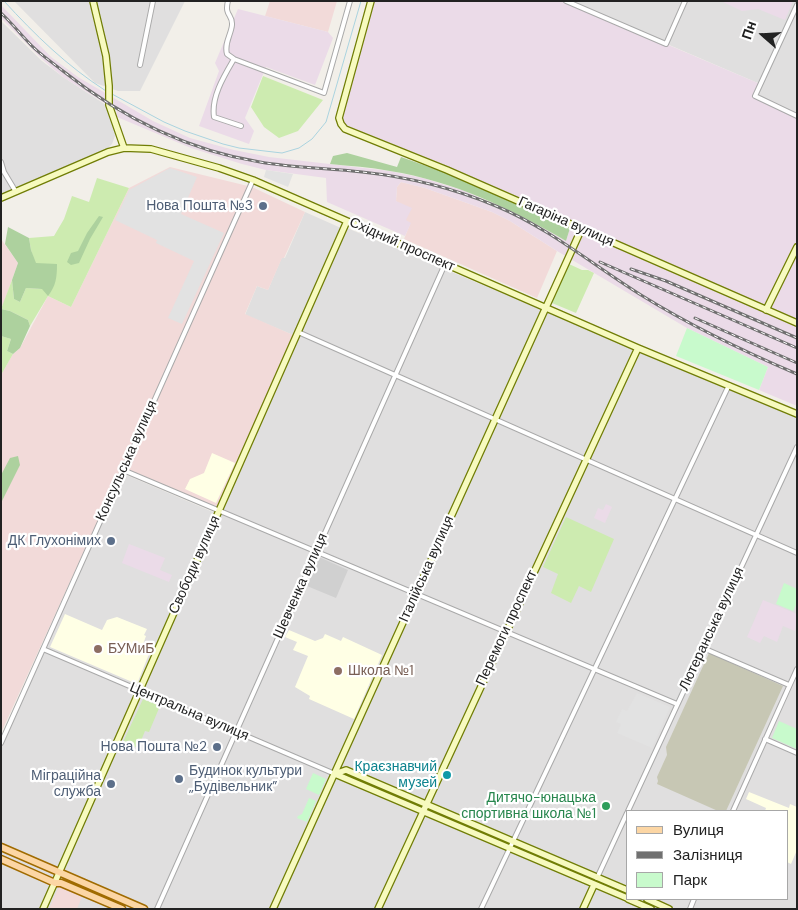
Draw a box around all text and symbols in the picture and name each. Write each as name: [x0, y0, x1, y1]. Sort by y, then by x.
north arrow: [738, 10, 788, 60]
text: Пн: [737, 18, 760, 42]
street label: Гагаріна вулиця: [516, 193, 616, 251]
place label: Нова Пошта №3: [146, 198, 253, 214]
marker: Нова Пошта №3: [257, 200, 269, 212]
street label: Східний проспект: [347, 214, 457, 276]
street label: Консульська вулиця: [93, 398, 161, 524]
street label: Свободи вулиця: [166, 513, 224, 617]
street label: Італійська вулиця: [396, 513, 458, 625]
street label: Шевченка вулиця: [270, 531, 332, 641]
place label: ДК Глухонімих: [8, 533, 101, 549]
marker: ДК Глухонімих: [105, 535, 117, 547]
street label: Лютеранська вулиця: [676, 565, 748, 693]
street label: Перемоги проспект: [473, 567, 541, 689]
place label: БУМиБ: [108, 641, 154, 657]
marker: БУМиБ: [92, 643, 104, 655]
place label: Школа №1: [348, 663, 414, 679]
marker: Школа №1: [332, 665, 344, 677]
street label: Центральна вулиця: [127, 679, 251, 745]
place label: Нова Пошта №2: [100, 739, 207, 755]
marker: Нова Пошта №2: [211, 741, 223, 753]
place label: Краєзнавчий музей: [354, 759, 437, 792]
place label: Будинок культури „Будівельник”: [189, 763, 302, 796]
place label: Міграційна служба: [31, 768, 101, 800]
marker: Краєзнавчий музей: [441, 769, 453, 781]
marker: Будинок культури „Будівельник”: [173, 773, 185, 785]
marker: Міграційна служба: [105, 778, 117, 790]
place label: Дитячо-юнацька спортивна школа №1: [461, 790, 596, 822]
marker: Дитячо-юнацька спортивна школа №1: [600, 800, 612, 812]
legend: [626, 810, 788, 900]
text: Вулиця: [673, 820, 724, 840]
text: Залізниця: [673, 845, 743, 865]
text: Парк: [673, 870, 707, 890]

